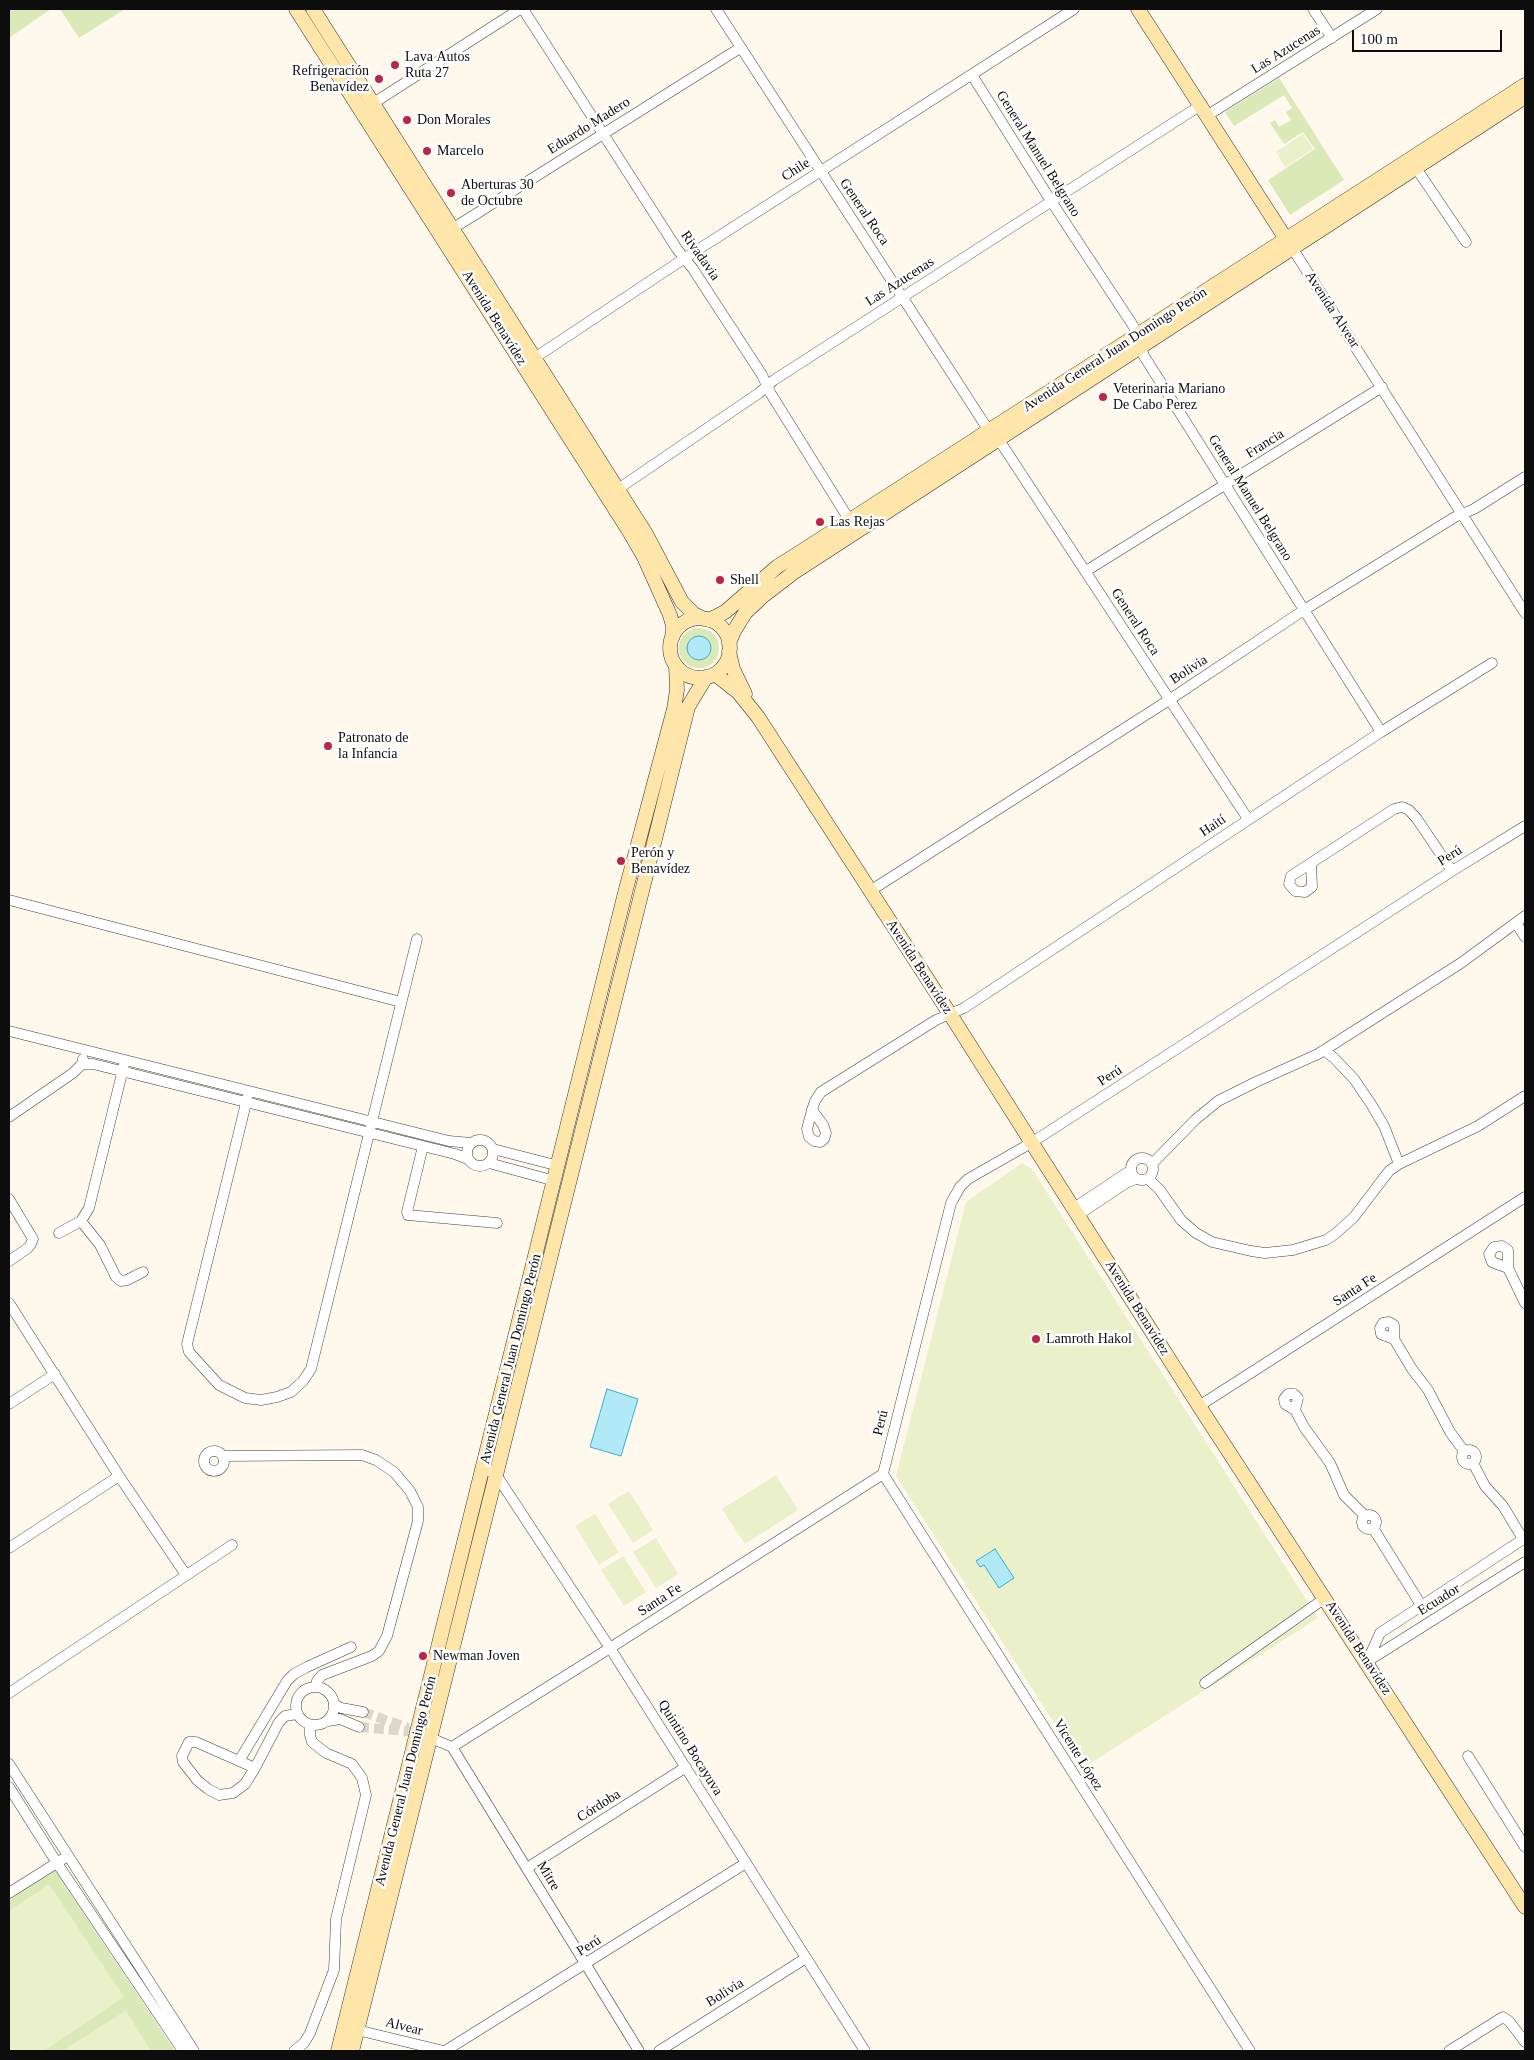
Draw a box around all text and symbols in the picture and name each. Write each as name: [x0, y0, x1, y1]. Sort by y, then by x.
scale bar: [1354, 20, 1504, 52]
street label: Las Azucenas: [1248, 22, 1324, 78]
text: 100 m: [1360, 31, 1398, 47]
place label: Lava Autos Ruta 27: [405, 49, 470, 82]
marker: Lava Autos Ruta 27: [389, 59, 401, 71]
place label: Refrigeración Benavídez: [292, 63, 369, 95]
marker: Refrigeración Benavídez: [373, 73, 385, 85]
street label: General Manuel Belgrano: [992, 88, 1084, 220]
street label: Eduardo Madero: [544, 94, 634, 158]
place label: Don Morales: [417, 112, 490, 128]
marker: Don Morales: [401, 114, 413, 126]
place label: Marcelo: [437, 143, 484, 159]
marker: Marcelo: [421, 145, 433, 157]
street label: Chile: [779, 155, 813, 185]
street label: General Roca: [836, 176, 892, 248]
place label: Aberturas 30 de Octubre: [461, 177, 534, 210]
marker: Aberturas 30 de Octubre: [445, 187, 457, 199]
street label: Rivadavia: [677, 228, 723, 284]
street label: Las Azucenas: [863, 254, 937, 310]
street label: Avenida Benavídez: [458, 267, 530, 369]
street label: Avenida Alvear: [1301, 269, 1363, 351]
street label: Avenida General Juan Domingo Perón: [1020, 284, 1210, 416]
place label: Veterinaria Mariano De Cabo Perez: [1113, 381, 1225, 414]
marker: Veterinaria Mariano De Cabo Perez: [1097, 391, 1109, 403]
street label: Francia: [1243, 426, 1287, 462]
street label: General Manuel Belgrano: [1204, 432, 1296, 564]
place label: Las Rejas: [830, 514, 885, 530]
marker: Las Rejas: [814, 516, 826, 528]
place label: Shell: [730, 572, 759, 588]
marker: Shell: [714, 574, 726, 586]
street label: General Roca: [1107, 585, 1163, 659]
street label: Bolivia: [1167, 652, 1211, 688]
place label: Patronato de la Infancia: [338, 730, 408, 762]
marker: Patronato de la Infancia: [322, 740, 334, 752]
street label: Haití: [1197, 811, 1229, 841]
street label: Perú: [1435, 842, 1465, 870]
place label: Perón y Benavídez: [631, 845, 690, 878]
marker: Perón y Benavídez: [615, 855, 627, 867]
street label: Avenida Benavídez: [882, 917, 956, 1017]
street label: Perú: [1095, 1062, 1125, 1090]
street label: Avenida General Juan Domingo Perón: [477, 1252, 545, 1466]
street label: Avenida Benavídez: [1101, 1257, 1173, 1359]
street label: Santa Fe: [1330, 1270, 1380, 1310]
place label: Lamroth Hakol: [1046, 1331, 1132, 1347]
marker: Lamroth Hakol: [1030, 1333, 1042, 1345]
street label: Perú: [870, 1409, 892, 1437]
street label: Santa Fe: [635, 1580, 685, 1620]
street label: Ecuador: [1415, 1581, 1463, 1619]
street label: Avenida Benavídez: [1321, 1598, 1395, 1698]
place label: Newman Joven: [433, 1648, 520, 1664]
marker: Newman Joven: [417, 1650, 429, 1662]
street label: Avenida General Juan Domingo Perón: [372, 1674, 440, 1888]
street label: Quintino Bocayuva: [654, 1697, 726, 1799]
street label: Vicente López: [1049, 1716, 1107, 1794]
street label: Córdoba: [574, 1786, 624, 1826]
street label: Mitre: [533, 1858, 563, 1894]
street label: Perú: [574, 1932, 604, 1960]
street label: Bolivia: [703, 1975, 747, 2011]
street label: Alvear: [383, 2014, 425, 2040]

